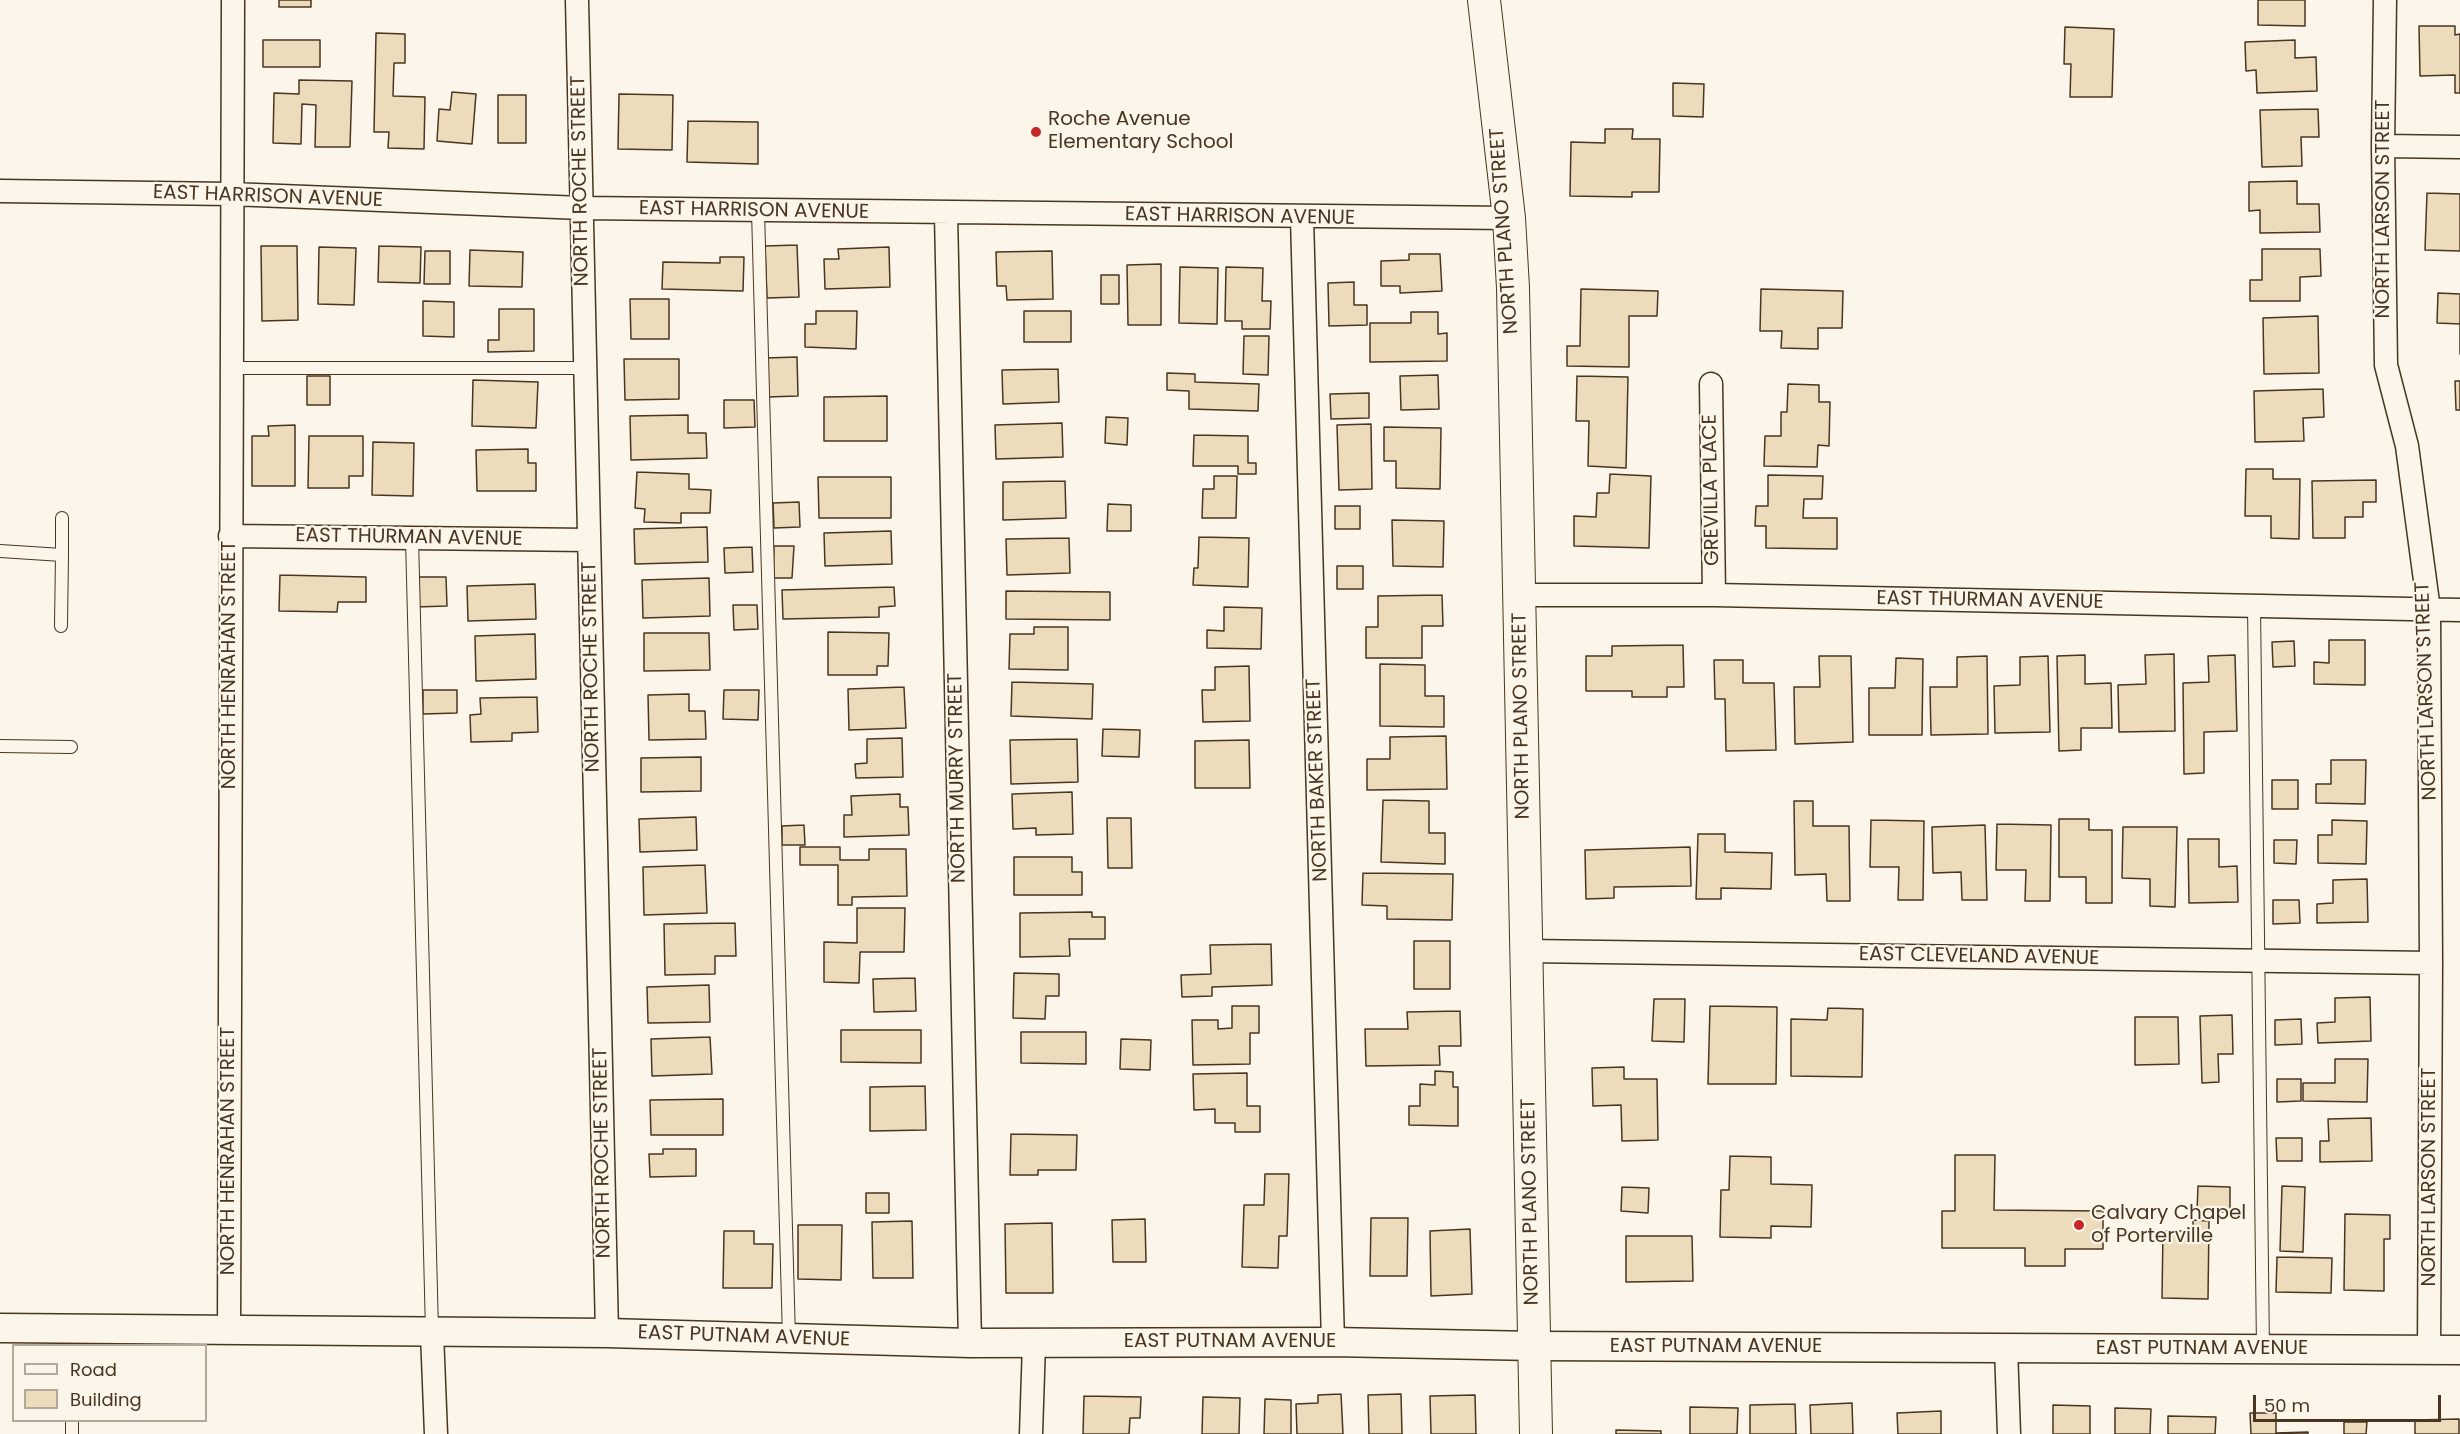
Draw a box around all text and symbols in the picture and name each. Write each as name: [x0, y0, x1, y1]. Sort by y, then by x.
street label: NORTH ROCHE STREET: [567, 75, 595, 287]
street label: NORTH LARSON STREET: [2372, 99, 2396, 319]
place label: Roche Avenue Elementary School: [1048, 108, 1233, 155]
marker: Roche Avenue Elementary School: [1029, 125, 1043, 139]
street label: NORTH PLANO STREET: [1486, 127, 1524, 335]
street label: EAST HARRISON AVENUE: [153, 181, 383, 213]
street label: EAST HARRISON AVENUE: [639, 197, 869, 225]
street label: EAST HARRISON AVENUE: [1125, 203, 1355, 231]
street label: GREVILLA PLACE: [1699, 414, 1725, 566]
street label: EAST THURMAN AVENUE: [295, 524, 523, 552]
street label: NORTH HENRAHAN STREET: [218, 541, 242, 789]
street label: NORTH ROCHE STREET: [578, 561, 606, 773]
street label: NORTH LARSON STREET: [2411, 581, 2443, 801]
street label: EAST THURMAN AVENUE: [1876, 587, 2104, 615]
street label: NORTH PLANO STREET: [1508, 612, 1536, 820]
street label: NORTH MURRY STREET: [944, 673, 972, 883]
street label: NORTH BAKER STREET: [1302, 678, 1334, 882]
street label: EAST CLEVELAND AVENUE: [1859, 943, 2099, 971]
street label: NORTH HENRAHAN STREET: [217, 1027, 241, 1275]
street label: NORTH ROCHE STREET: [589, 1047, 617, 1259]
street label: NORTH LARSON STREET: [2418, 1067, 2442, 1287]
street label: NORTH PLANO STREET: [1517, 1098, 1545, 1306]
place label: Calvary Chapel of Porterville: [2091, 1202, 2246, 1249]
marker: Calvary Chapel of Porterville: [2072, 1218, 2086, 1232]
street label: EAST PUTNAM AVENUE: [637, 1321, 851, 1353]
street label: EAST PUTNAM AVENUE: [1124, 1330, 1336, 1354]
street label: EAST PUTNAM AVENUE: [1610, 1335, 1822, 1359]
street label: EAST PUTNAM AVENUE: [2096, 1337, 2308, 1361]
legend: [12, 1344, 207, 1422]
text: Road: [70, 1357, 117, 1382]
scale bar: [2256, 1383, 2444, 1421]
text: Building: [70, 1387, 142, 1412]
text: 50 m: [2264, 1393, 2310, 1418]

